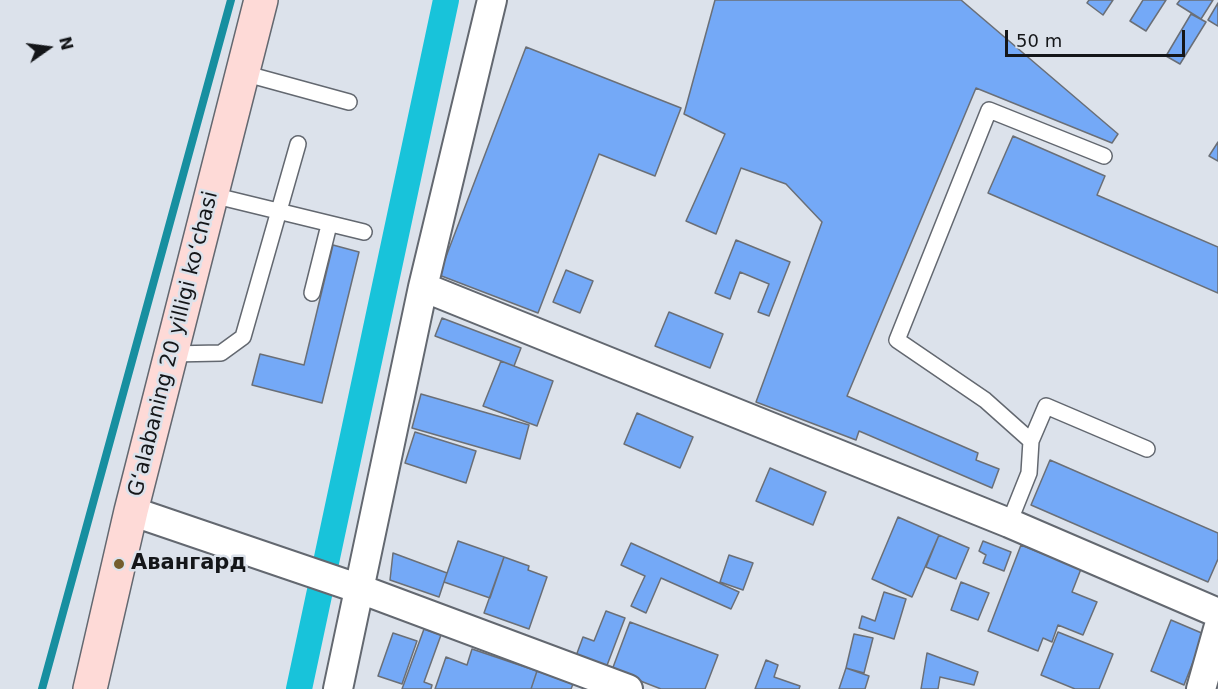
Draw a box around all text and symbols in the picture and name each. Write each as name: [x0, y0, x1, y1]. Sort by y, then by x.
north arrow: [18, 18, 78, 78]
scale bar: [1008, 18, 1188, 56]
text: 50 m: [1016, 30, 1062, 51]
text: N: [55, 35, 77, 52]
street label: Gʻalabaning 20 yilligi koʻchasi: [124, 189, 224, 499]
place label: Авангард: [131, 551, 246, 577]
marker: Авангард: [112, 557, 126, 571]

